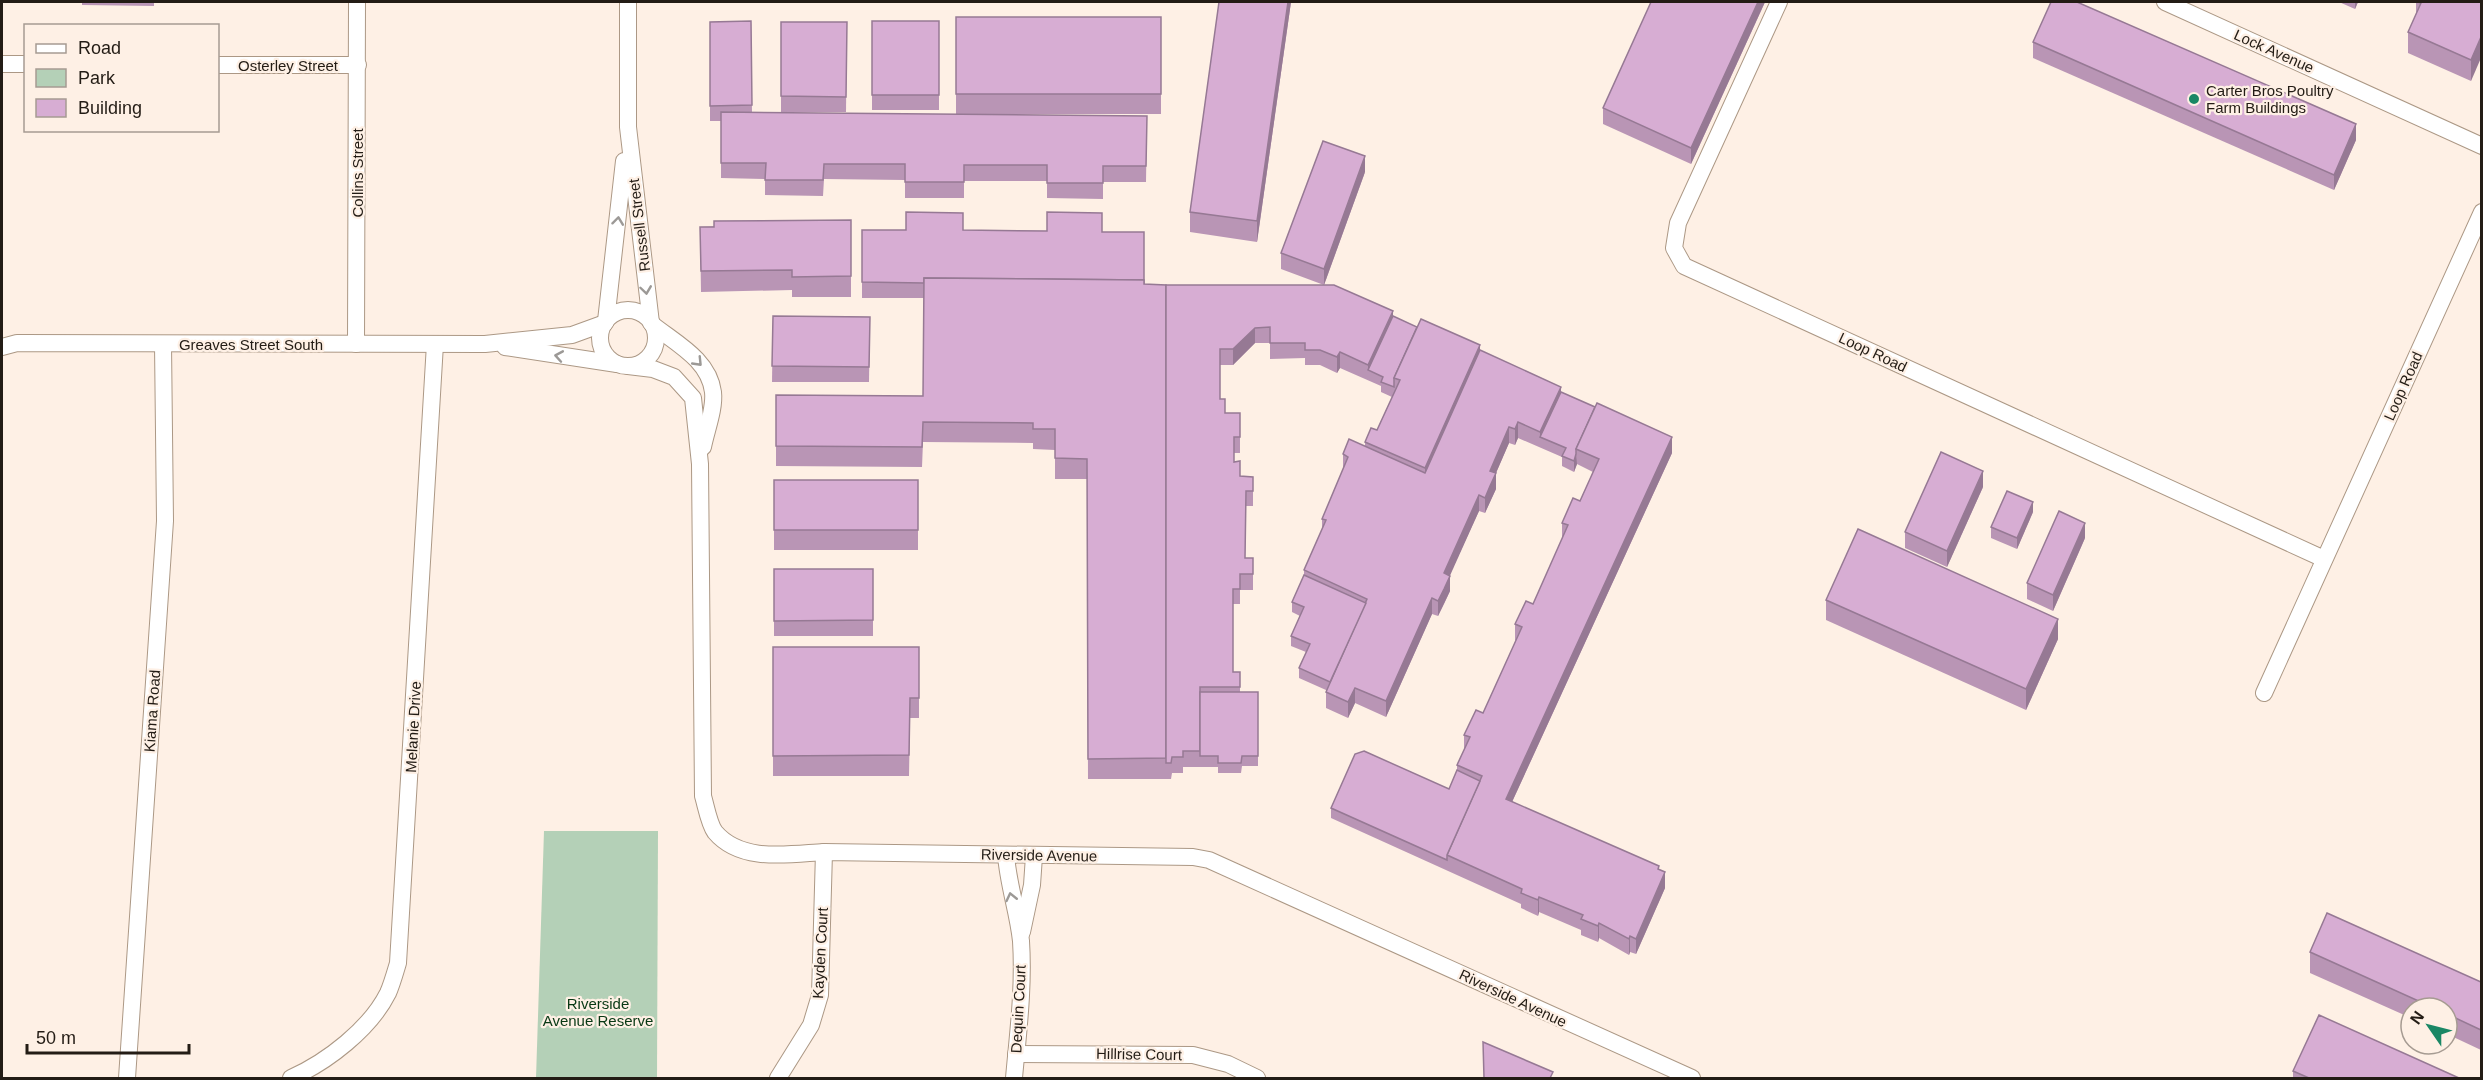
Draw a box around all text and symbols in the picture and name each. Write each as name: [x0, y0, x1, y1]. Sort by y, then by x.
legend: [24, 24, 219, 132]
street label: Lock Avenue: [2231, 26, 2317, 76]
text: Road: [78, 38, 121, 58]
street label: Osterley Street: [238, 57, 339, 74]
text: Park: [78, 68, 116, 88]
place label: Carter Bros Poultry Farm Buildings: [2206, 82, 2334, 116]
marker: Carter Bros Poultry Farm Buildings: [2187, 92, 2201, 106]
text: Building: [78, 98, 142, 118]
street label: Collins Street: [349, 128, 366, 218]
street label: Russell Street: [625, 177, 653, 272]
one-way arrow: [611, 216, 624, 225]
one-way arrow: [640, 285, 652, 294]
street label: Loop Road: [1836, 329, 1910, 375]
street label: Greaves Street South: [179, 336, 323, 353]
street label: Loop Road: [2380, 349, 2426, 423]
one-way arrow: [555, 350, 565, 363]
one-way arrow: [691, 354, 702, 365]
street label: Kiama Road: [141, 669, 163, 753]
street label: Melanie Drive: [402, 681, 424, 773]
street label: Riverside Avenue: [981, 845, 1097, 865]
one-way arrow: [1006, 892, 1019, 902]
street label: Kayden Court: [809, 906, 831, 999]
street label: Dequin Court: [1007, 964, 1029, 1054]
street label: Riverside Avenue: [1457, 966, 1569, 1030]
park label: Riverside Avenue Reserve: [543, 995, 653, 1029]
north arrow: [2399, 996, 2459, 1056]
text: N: [2407, 1008, 2427, 1027]
scale bar: [27, 1017, 189, 1055]
text: 50 m: [36, 1028, 76, 1048]
street label: Hillrise Court: [1096, 1045, 1183, 1063]

